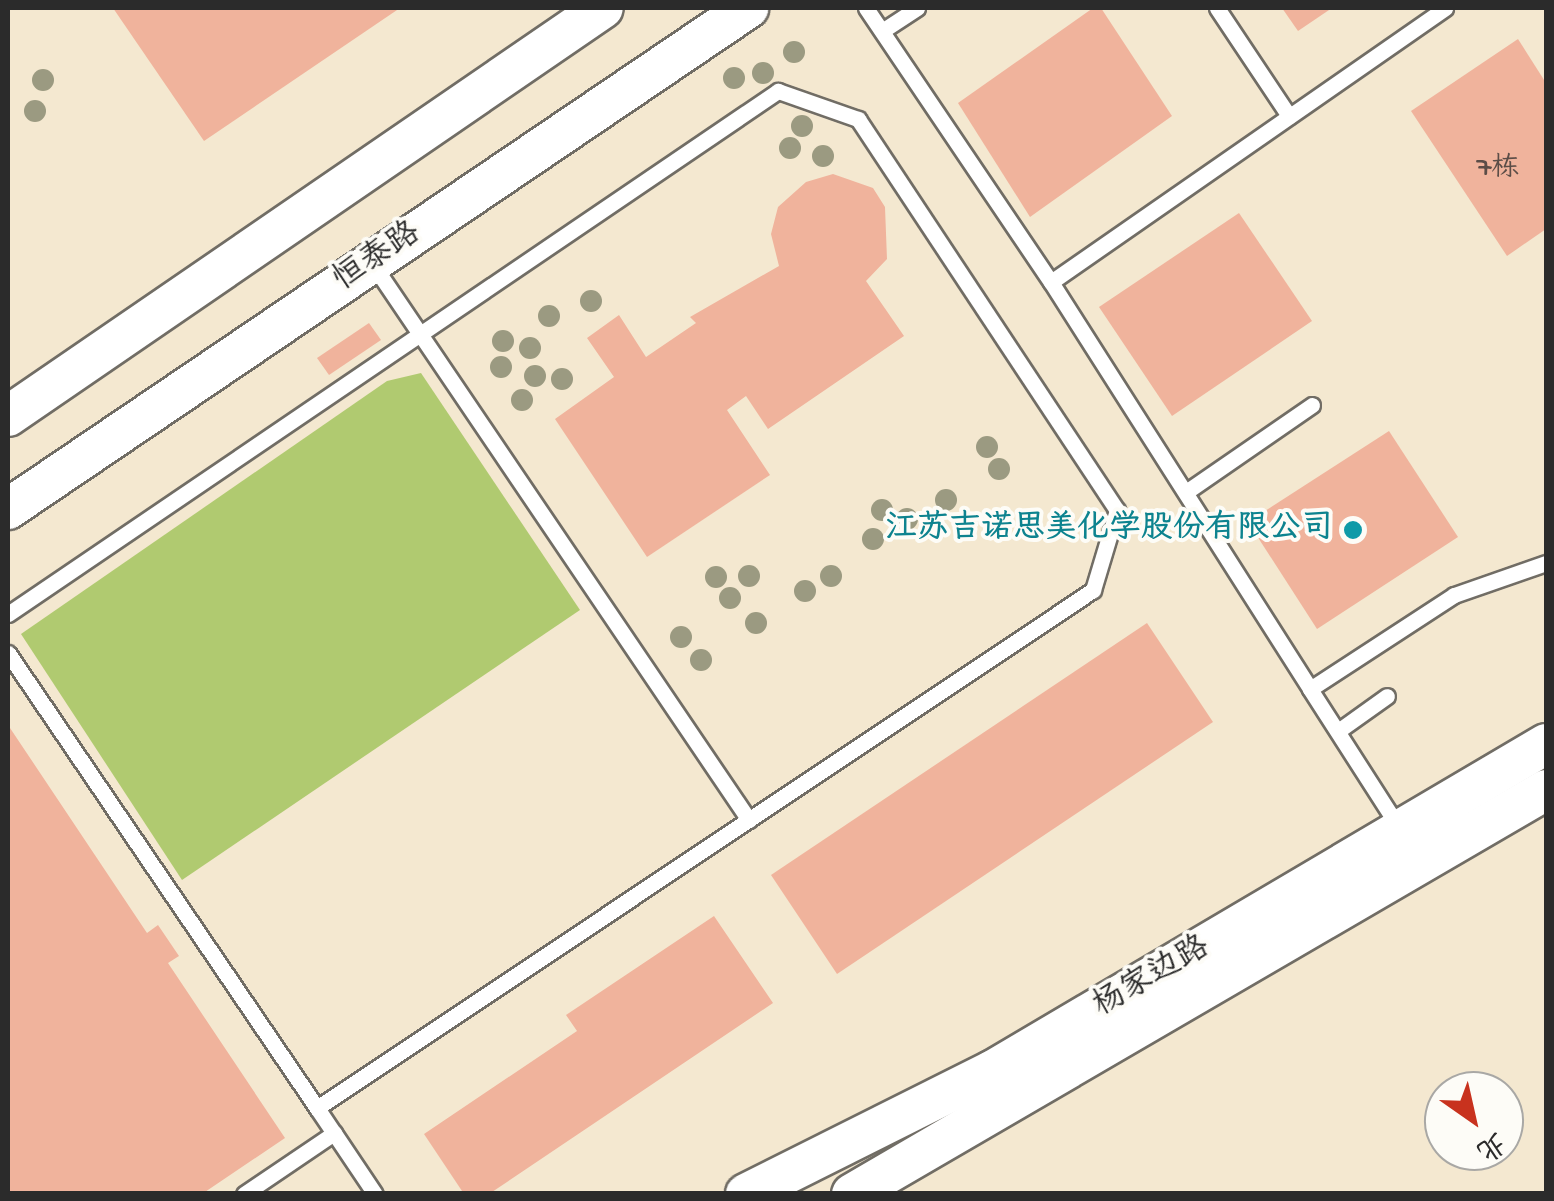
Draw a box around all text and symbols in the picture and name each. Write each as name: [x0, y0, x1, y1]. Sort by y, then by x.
house number: 7栋: [1477, 153, 1519, 187]
street label: 恒泰路: [327, 215, 429, 301]
place label: 江苏吉诺思美化学股份有限公司: [885, 511, 1333, 549]
marker: 江苏吉诺思美化学股份有限公司: [1342, 519, 1364, 541]
street label: 杨家边路: [1087, 929, 1217, 1027]
north arrow: [1424, 1071, 1524, 1171]
text: 北: [1469, 1123, 1511, 1166]

